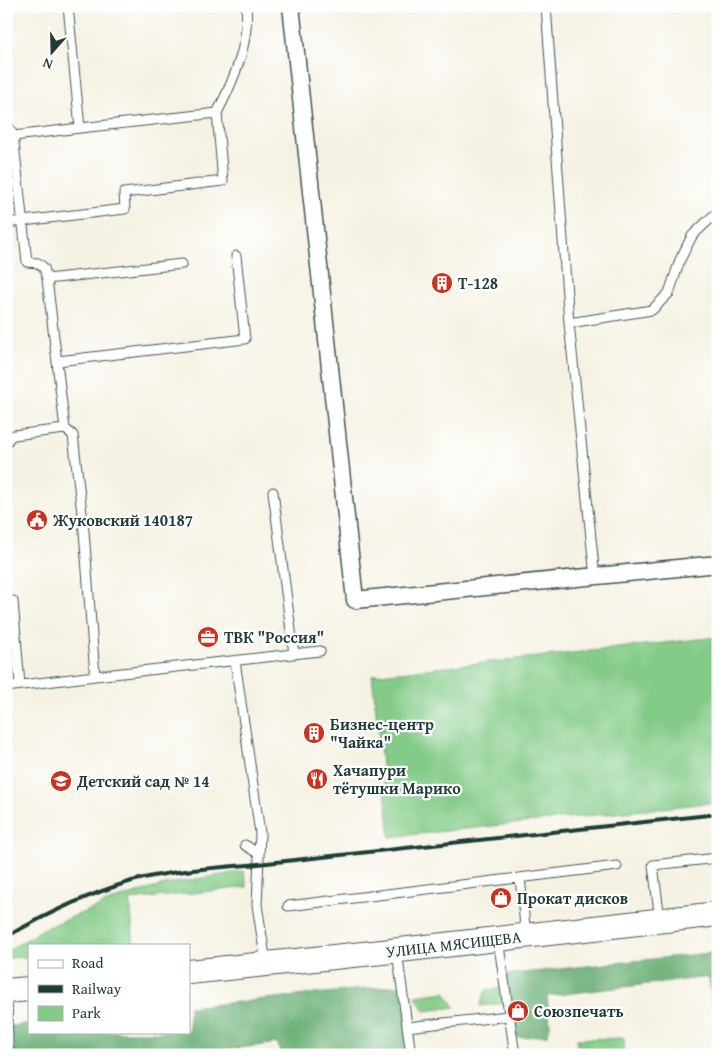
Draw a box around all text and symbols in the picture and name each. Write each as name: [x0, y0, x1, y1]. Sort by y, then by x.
north arrow: [28, 28, 78, 78]
text: N: [39, 53, 55, 75]
building icon: Т-128: [430, 271, 454, 295]
place label: Т-128: [458, 271, 498, 295]
public building icon: Жуковский 140187: [25, 508, 49, 532]
place label: Жуковский 140187: [52, 508, 193, 532]
office icon: ТВК "Россия": [196, 625, 220, 649]
place label: ТВК "Россия": [224, 625, 324, 649]
place label: Бизнес-центр "Чайка": [330, 712, 434, 754]
building icon: Бизнес-центр "Чайка": [302, 721, 326, 745]
place label: Хачапури тётушки Марико: [333, 758, 461, 800]
restaurant icon: Хачапури тётушки Марико: [305, 767, 329, 791]
school or university icon: Детский сад № 14: [49, 769, 73, 793]
place label: Детский сад № 14: [76, 769, 209, 793]
shop icon: Прокат дисков: [489, 886, 513, 910]
place label: Прокат дисков: [517, 886, 628, 910]
street label: УЛИЦА МЯСИЩЕВА: [385, 924, 523, 963]
legend: [28, 944, 190, 1034]
text: Road: [72, 952, 103, 973]
text: Railway: [72, 978, 122, 999]
shop icon: Союзпечать: [506, 999, 530, 1023]
place label: Союзпечать: [534, 999, 624, 1023]
text: Park: [72, 1002, 101, 1023]

